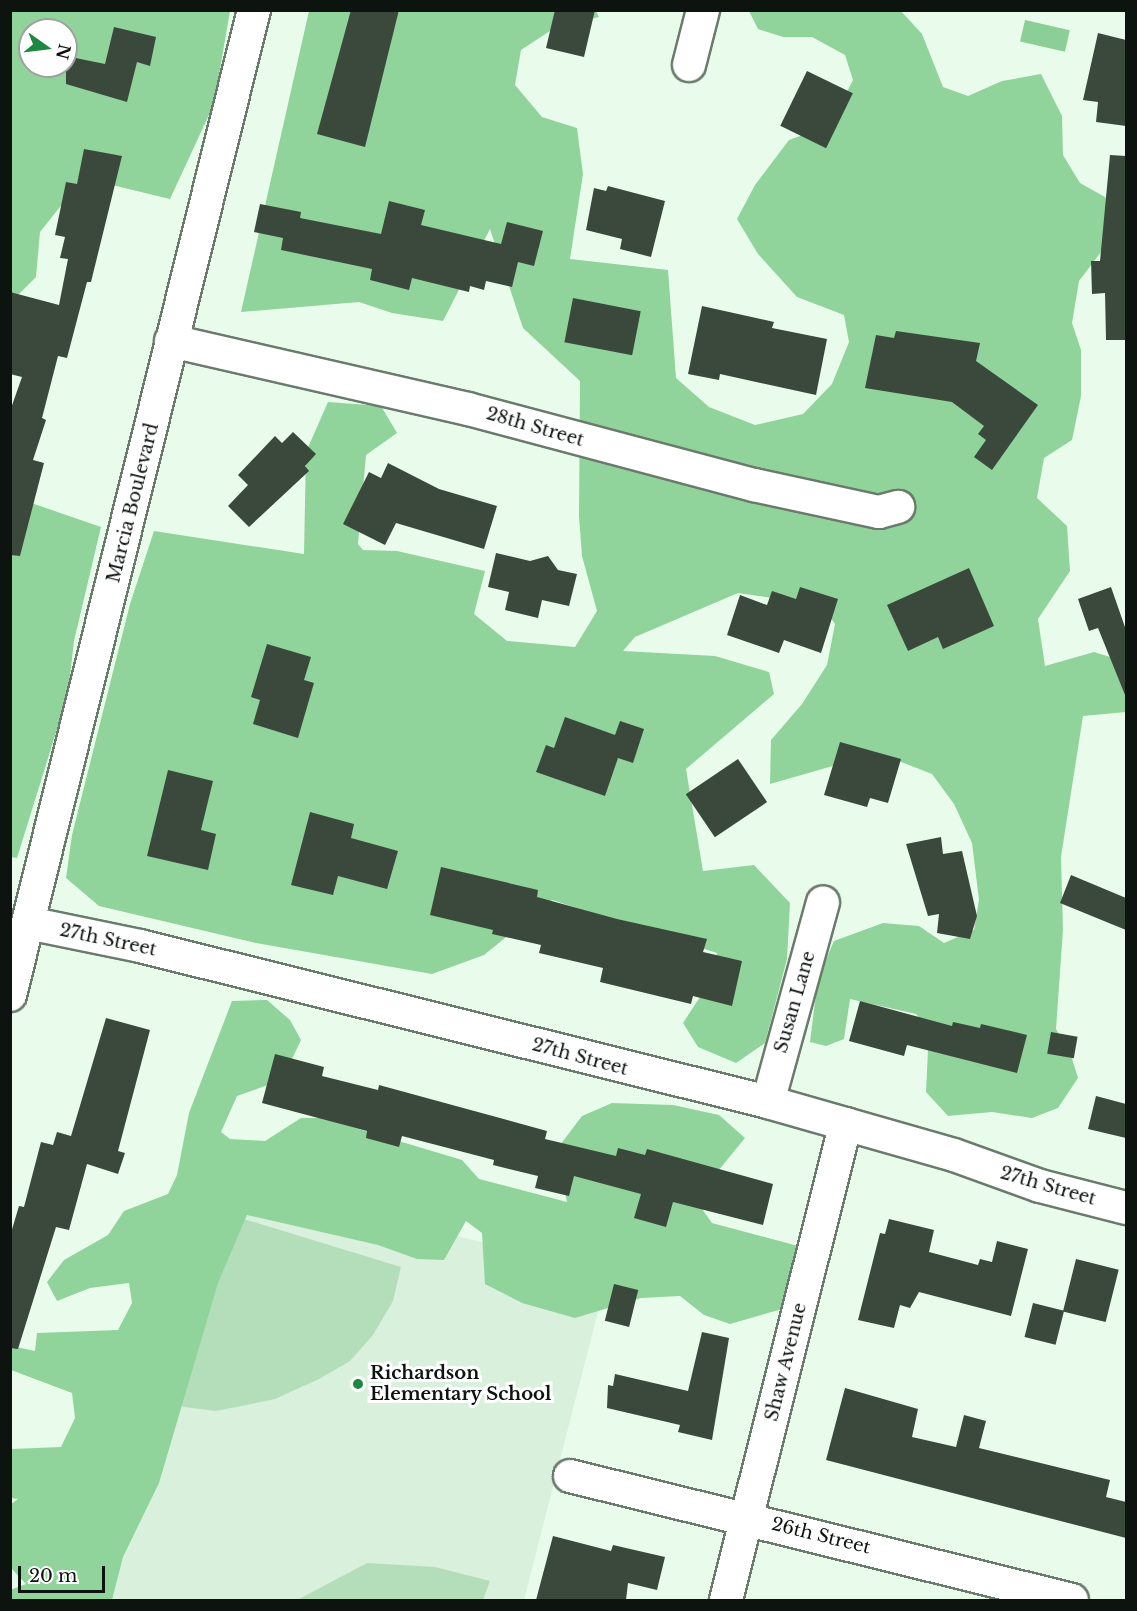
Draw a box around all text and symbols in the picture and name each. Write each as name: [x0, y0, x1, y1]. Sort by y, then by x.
north arrow: [18, 18, 78, 78]
text: N: [52, 42, 75, 62]
street label: 28th Street: [484, 403, 586, 451]
street label: Marcia Boulevard: [103, 421, 163, 585]
street label: 27th Street: [58, 919, 158, 961]
street label: Susan Lane: [770, 948, 820, 1056]
street label: 27th Street: [530, 1034, 630, 1080]
street label: 27th Street: [998, 1162, 1098, 1210]
street label: Shaw Avenue: [761, 1300, 811, 1424]
place label: Richardson Elementary School: [370, 1363, 552, 1406]
marker: Richardson Elementary School: [351, 1377, 365, 1391]
street label: 26th Street: [769, 1513, 873, 1559]
scale bar: [21, 1554, 108, 1592]
text: 20 m: [29, 1565, 77, 1587]

